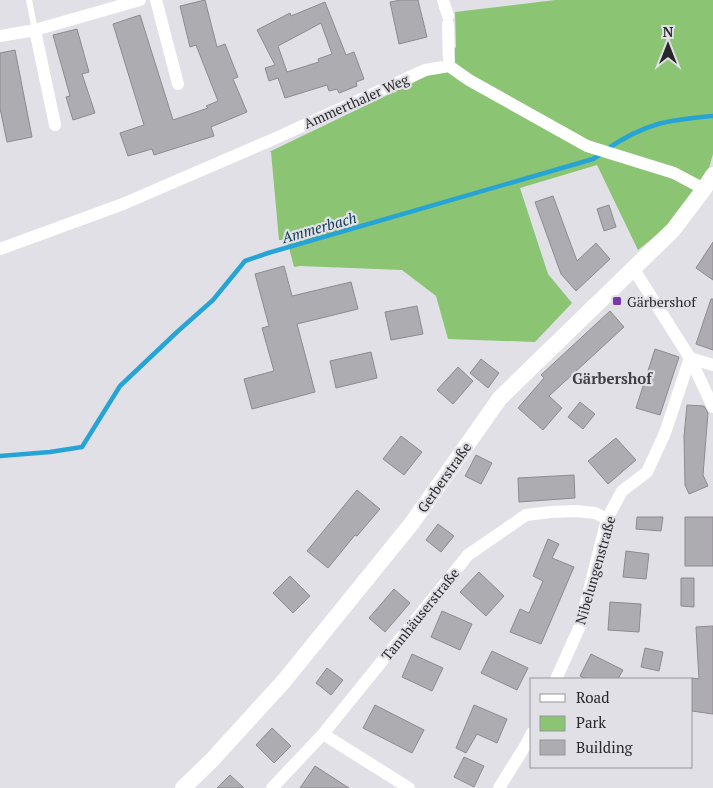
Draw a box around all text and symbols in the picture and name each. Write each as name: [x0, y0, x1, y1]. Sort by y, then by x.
north arrow: [643, 20, 693, 70]
text: N: [663, 22, 674, 41]
street label: Ammerthaler Weg: [300, 69, 412, 133]
water label: Ammerbach: [278, 207, 359, 247]
place label: Gärbershof: [627, 292, 697, 311]
marker: Gärbershof: [611, 295, 623, 307]
district label: Gärbershof: [572, 368, 653, 388]
street label: Gerberstraße: [413, 438, 475, 516]
street label: Nibelungenstraße: [570, 513, 620, 627]
street label: Tannhäuserstraße: [377, 564, 463, 664]
legend: [530, 678, 693, 768]
text: Road: [576, 687, 609, 707]
text: Park: [576, 712, 606, 732]
text: Building: [576, 737, 634, 757]

